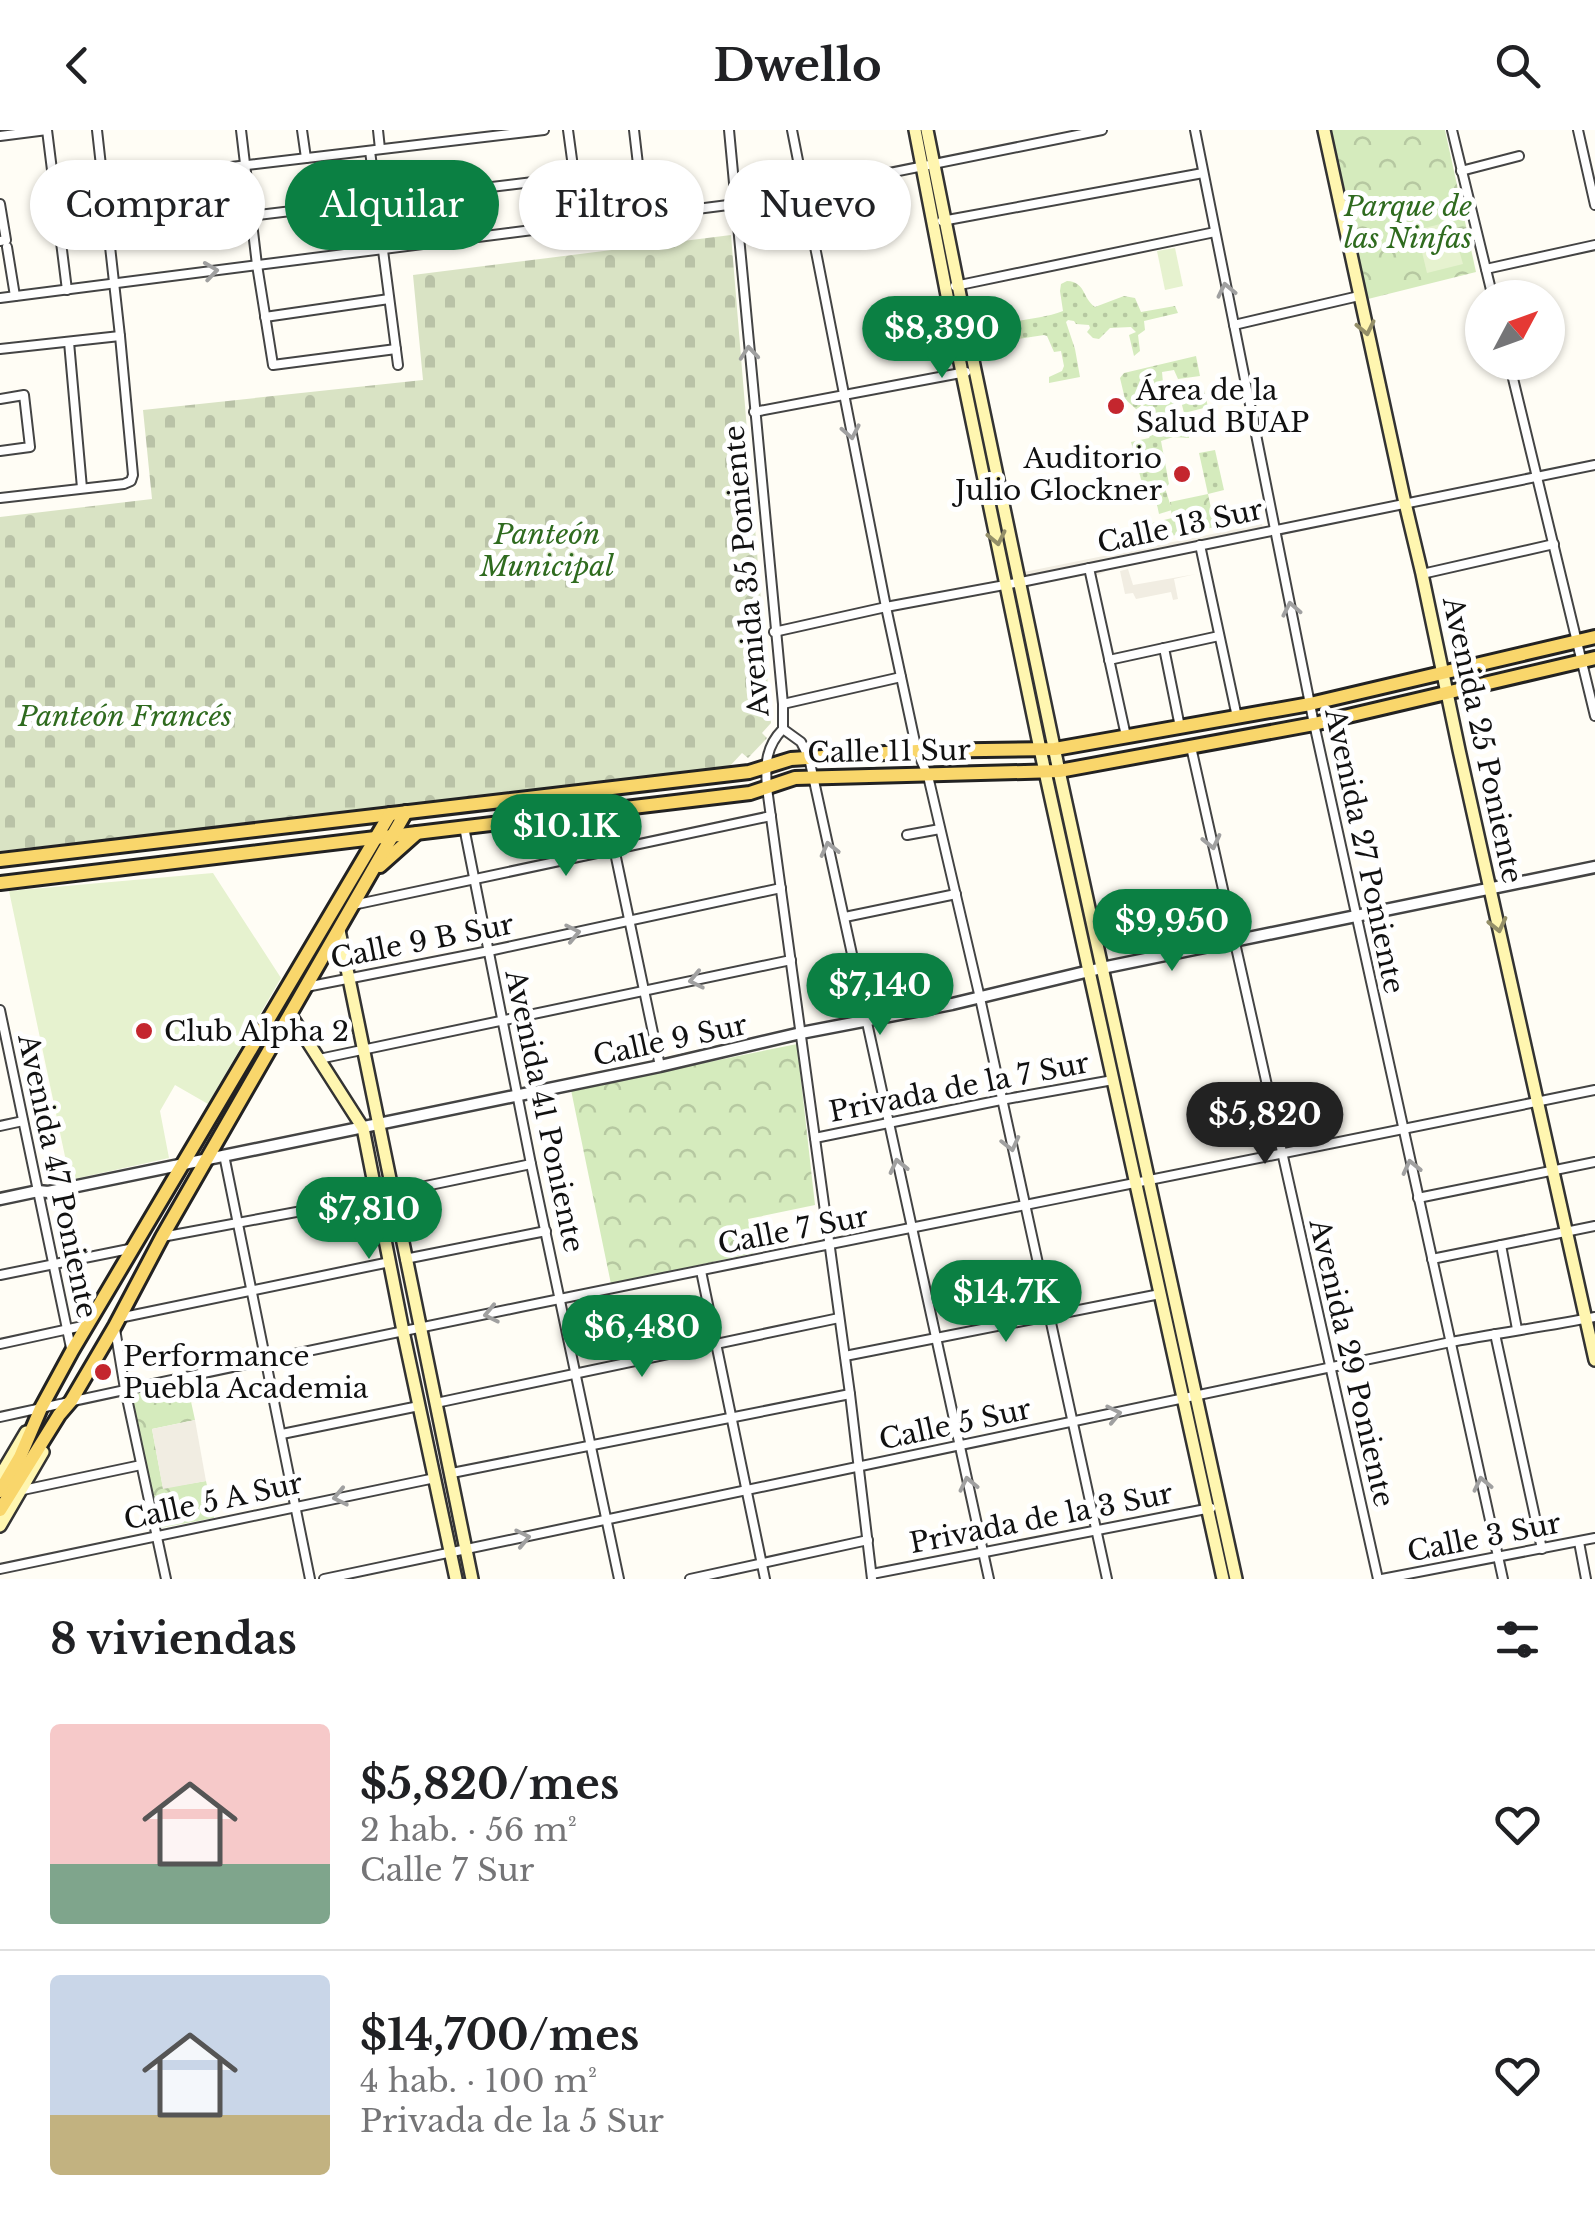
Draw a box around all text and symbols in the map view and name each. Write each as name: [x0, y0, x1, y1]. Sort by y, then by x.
text: Dwello: [713, 37, 882, 93]
icon: back: [50, 38, 105, 93]
icon: search: [1490, 38, 1545, 93]
chip: Comprar: [30, 160, 265, 250]
chip: Alquilar: [285, 160, 499, 250]
chip: Filtros: [519, 160, 704, 250]
chip: Nuevo: [724, 160, 911, 250]
park label: Parque de las Ninfas: [1343, 189, 1472, 256]
one-way arrow: [204, 261, 220, 282]
north arrow: [1465, 280, 1565, 380]
map controls: [1465, 280, 1565, 380]
one-way arrow: [1217, 282, 1238, 299]
pin: $8,390: [861, 296, 1023, 381]
text: $8,390: [884, 308, 1000, 348]
one-way arrow: [1354, 319, 1375, 336]
one-way arrow: [739, 344, 760, 360]
place label: Área de la Salud BUAP: [1135, 373, 1309, 440]
marker: Área de la Salud BUAP: [1105, 395, 1127, 417]
one-way arrow: [839, 423, 860, 440]
street label: Avenida 35 Poniente: [716, 424, 777, 719]
place label: Auditorio Julio Glockner: [951, 441, 1163, 508]
marker: Auditorio Julio Glockner: [1171, 463, 1193, 485]
street label: Calle 13 Sur: [1094, 492, 1267, 561]
park label: Panteón Municipal: [479, 517, 614, 584]
one-way arrow: [985, 529, 1006, 546]
street label: Avenida 25 Poniente: [1435, 593, 1530, 887]
one-way arrow: [1281, 600, 1302, 617]
park label: Panteón Francés: [17, 699, 232, 734]
street label: Avenida 27 Poniente: [1317, 704, 1412, 997]
street label: Calle 11 Sur: [807, 733, 972, 770]
pin: $10.1K: [485, 794, 647, 879]
text: $10.1K: [513, 806, 619, 846]
one-way arrow: [1200, 833, 1221, 850]
one-way arrow: [820, 841, 841, 858]
pin: $9,950: [1091, 889, 1253, 974]
text: $9,950: [1115, 901, 1229, 941]
street label: Calle 9 B Sur: [327, 906, 517, 976]
one-way arrow: [1486, 916, 1507, 933]
one-way arrow: [564, 924, 581, 945]
pin: $7,140: [799, 953, 961, 1038]
text: $7,140: [828, 965, 932, 1005]
street label: Avenida 41 Poniente: [497, 966, 592, 1256]
one-way arrow: [688, 969, 705, 990]
street label: Calle 9 Sur: [590, 1007, 751, 1074]
place label: Club Alpha 2: [164, 1014, 349, 1049]
marker: Club Alpha 2: [133, 1020, 155, 1042]
street label: Avenida 47 Poniente: [10, 1030, 105, 1321]
street label: Privada de la 7 Sur: [826, 1045, 1093, 1130]
pin: $5,820: [1184, 1082, 1346, 1167]
text: $5,820: [1208, 1094, 1322, 1134]
one-way arrow: [999, 1135, 1020, 1152]
one-way arrow: [889, 1158, 910, 1175]
one-way arrow: [1402, 1158, 1423, 1175]
pin: $7,810: [288, 1177, 450, 1262]
text: $7,810: [318, 1189, 420, 1229]
street label: Calle 7 Sur: [715, 1199, 872, 1262]
street label: Avenida 29 Poniente: [1301, 1215, 1402, 1510]
pin: $14.7K: [925, 1260, 1087, 1345]
text: $14.7K: [953, 1272, 1059, 1312]
pin: $6,480: [561, 1295, 723, 1380]
one-way arrow: [483, 1302, 500, 1323]
text: $6,480: [584, 1307, 700, 1347]
place label: Performance Puebla Academia: [123, 1339, 369, 1406]
marker: Performance Puebla Academia: [92, 1361, 114, 1383]
street label: Calle 5 Sur: [876, 1391, 1035, 1458]
one-way arrow: [1106, 1404, 1123, 1425]
street label: Calle 5 A Sur: [121, 1465, 306, 1538]
street label: Privada de la 3 Sur: [907, 1476, 1176, 1561]
one-way arrow: [959, 1476, 980, 1493]
one-way arrow: [1473, 1476, 1494, 1493]
one-way arrow: [331, 1486, 348, 1507]
street label: Calle 3 Sur: [1404, 1505, 1564, 1570]
one-way arrow: [514, 1529, 531, 1550]
icon: filters: [1490, 1612, 1545, 1667]
text: 8 viviendas: [50, 1613, 297, 1665]
text: $5,820/mes: [360, 1758, 619, 1810]
icon: home: [130, 1764, 250, 1884]
icon: heart: [1490, 1797, 1545, 1852]
text: 2 hab. · 56 m²: [360, 1810, 577, 1850]
text: Calle 7 Sur: [360, 1850, 534, 1890]
text: $14,700/mes: [360, 2009, 639, 2061]
icon: home: [130, 2015, 250, 2135]
icon: heart: [1490, 2048, 1545, 2103]
text: 4 hab. · 100 m²: [360, 2061, 597, 2101]
text: Privada de la 5 Sur: [360, 2101, 664, 2141]

